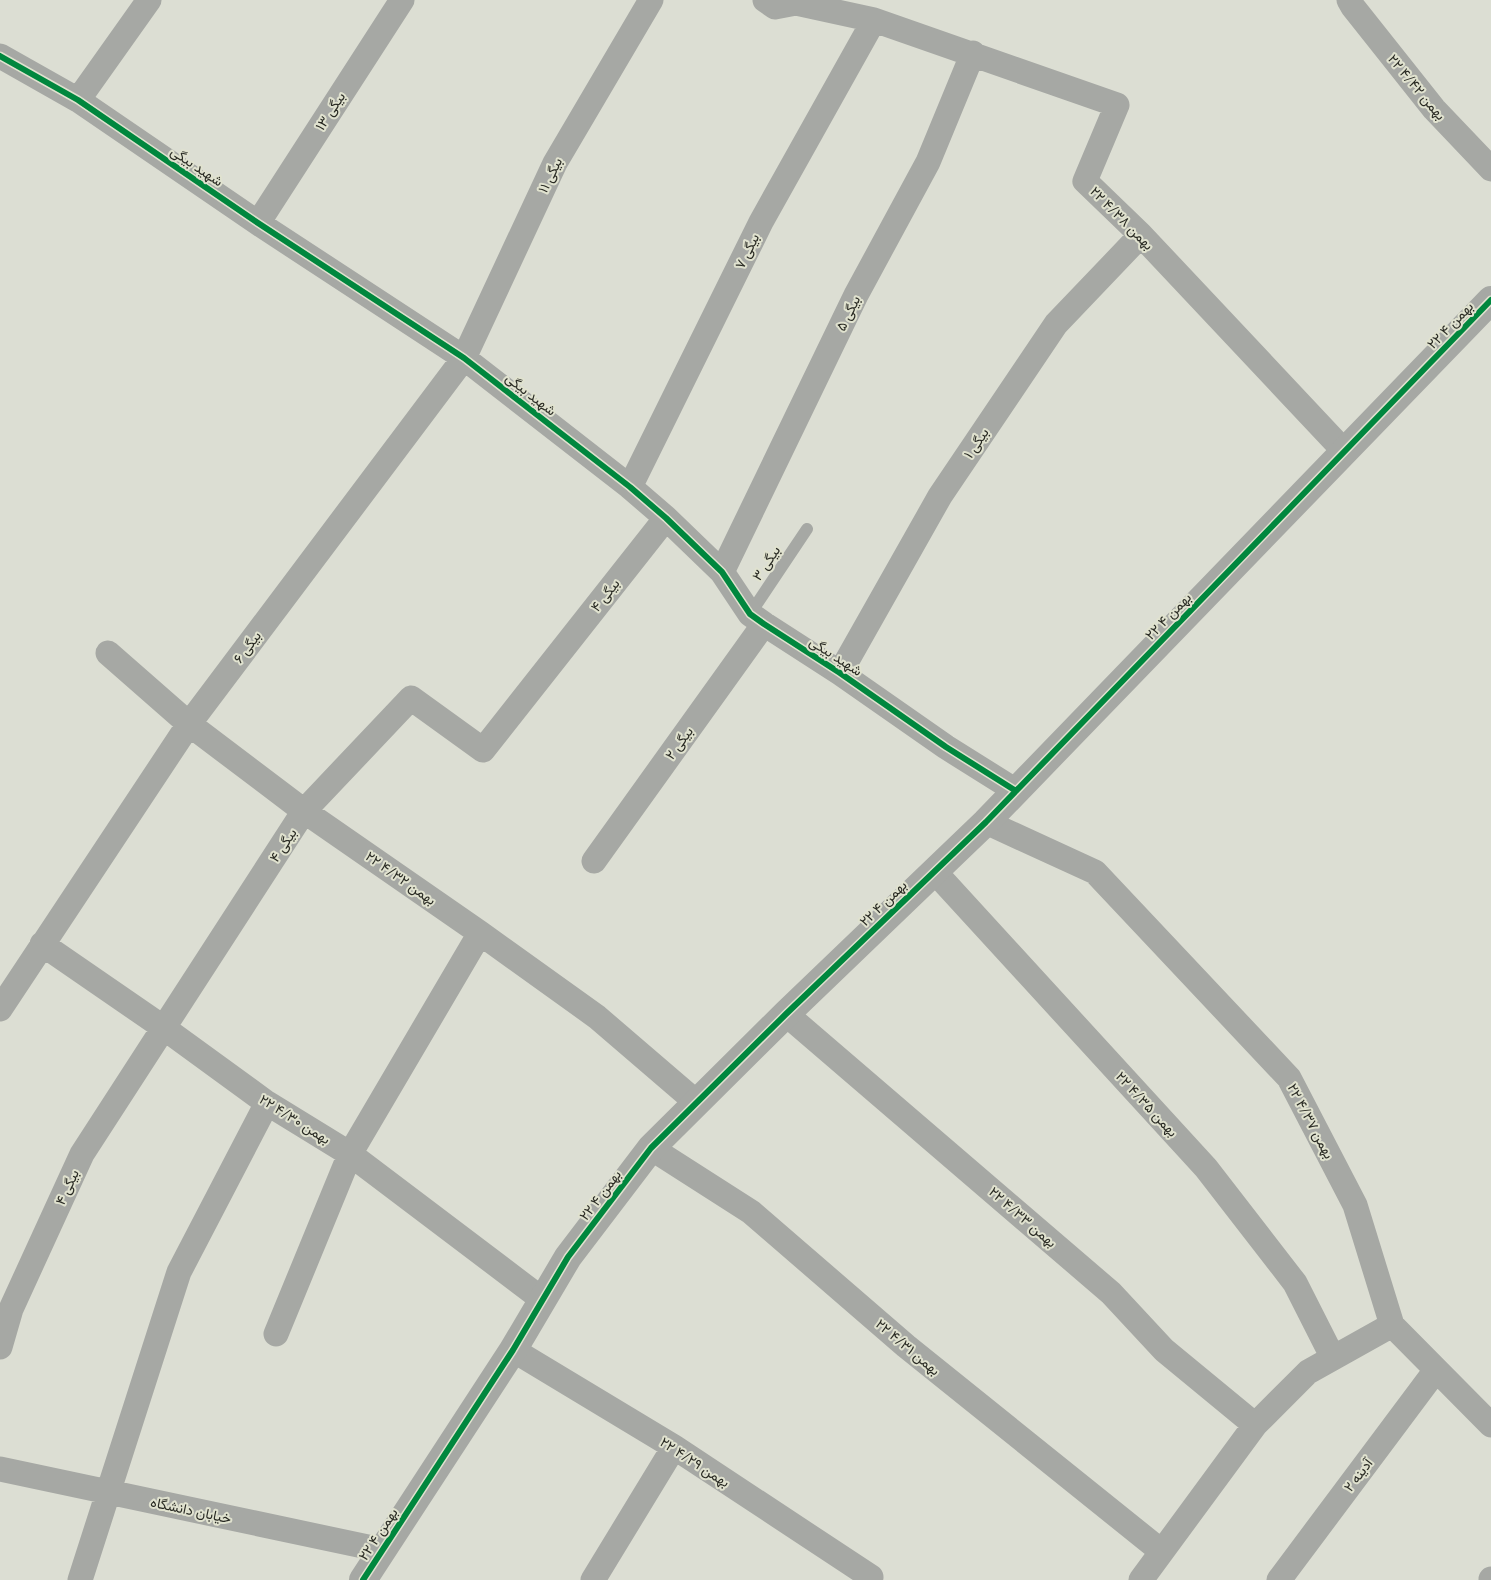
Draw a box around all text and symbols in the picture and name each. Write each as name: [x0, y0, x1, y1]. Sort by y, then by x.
street label: ۲۲ بهمن ۴/۴۲: [1384, 50, 1450, 124]
street label: بیگی ۱۳: [311, 88, 349, 134]
street label: شهید بیگی: [167, 142, 227, 190]
street label: بیگی ۱۱: [534, 154, 566, 196]
street label: ۲۲ بهمن ۴/۳۸: [1086, 182, 1158, 254]
street label: بیگی ۷: [731, 230, 763, 272]
street label: بیگی ۵: [832, 292, 864, 334]
street label: ۲۲ بهمن ۴: [1423, 298, 1477, 352]
street label: شهید بیگی: [502, 369, 560, 419]
street label: بیگی ۱: [959, 424, 993, 462]
street label: بیگی ۳: [748, 542, 784, 584]
street label: بیگی ۴: [587, 575, 623, 615]
street label: ۲۲ بهمن ۴: [1141, 589, 1195, 643]
street label: بیگی ۶: [229, 627, 265, 667]
street label: شهید بیگی: [806, 632, 866, 680]
street label: بیگی ۲: [661, 723, 697, 763]
street label: بیگی ۴: [265, 825, 301, 865]
street label: ۲۲ بهمن ۴/۳۲: [362, 847, 440, 909]
street label: ۲۲ بهمن ۴: [856, 876, 910, 930]
street label: ۲۲ بهمن ۴/۳۵: [1112, 1068, 1182, 1140]
street label: ۲۲ بهمن ۴/۳۷: [1284, 1080, 1338, 1162]
street label: ۲۲ بهمن ۴/۳۰: [256, 1090, 334, 1148]
street label: بیگی ۴: [51, 1166, 83, 1208]
street label: ۲۲ بهمن ۴: [575, 1166, 625, 1224]
street label: ۲۲ بهمن ۴/۳۳: [985, 1183, 1061, 1251]
street label: ۲۲ بهمن ۴/۳۱: [872, 1315, 944, 1379]
street label: ۲۲ بهمن ۴/۲۹: [657, 1433, 733, 1491]
street label: آدینه ۲: [1340, 1453, 1377, 1495]
street label: خیابان دانشگاه: [149, 1493, 233, 1527]
street label: ۲۲ بهمن ۴: [354, 1504, 402, 1564]

